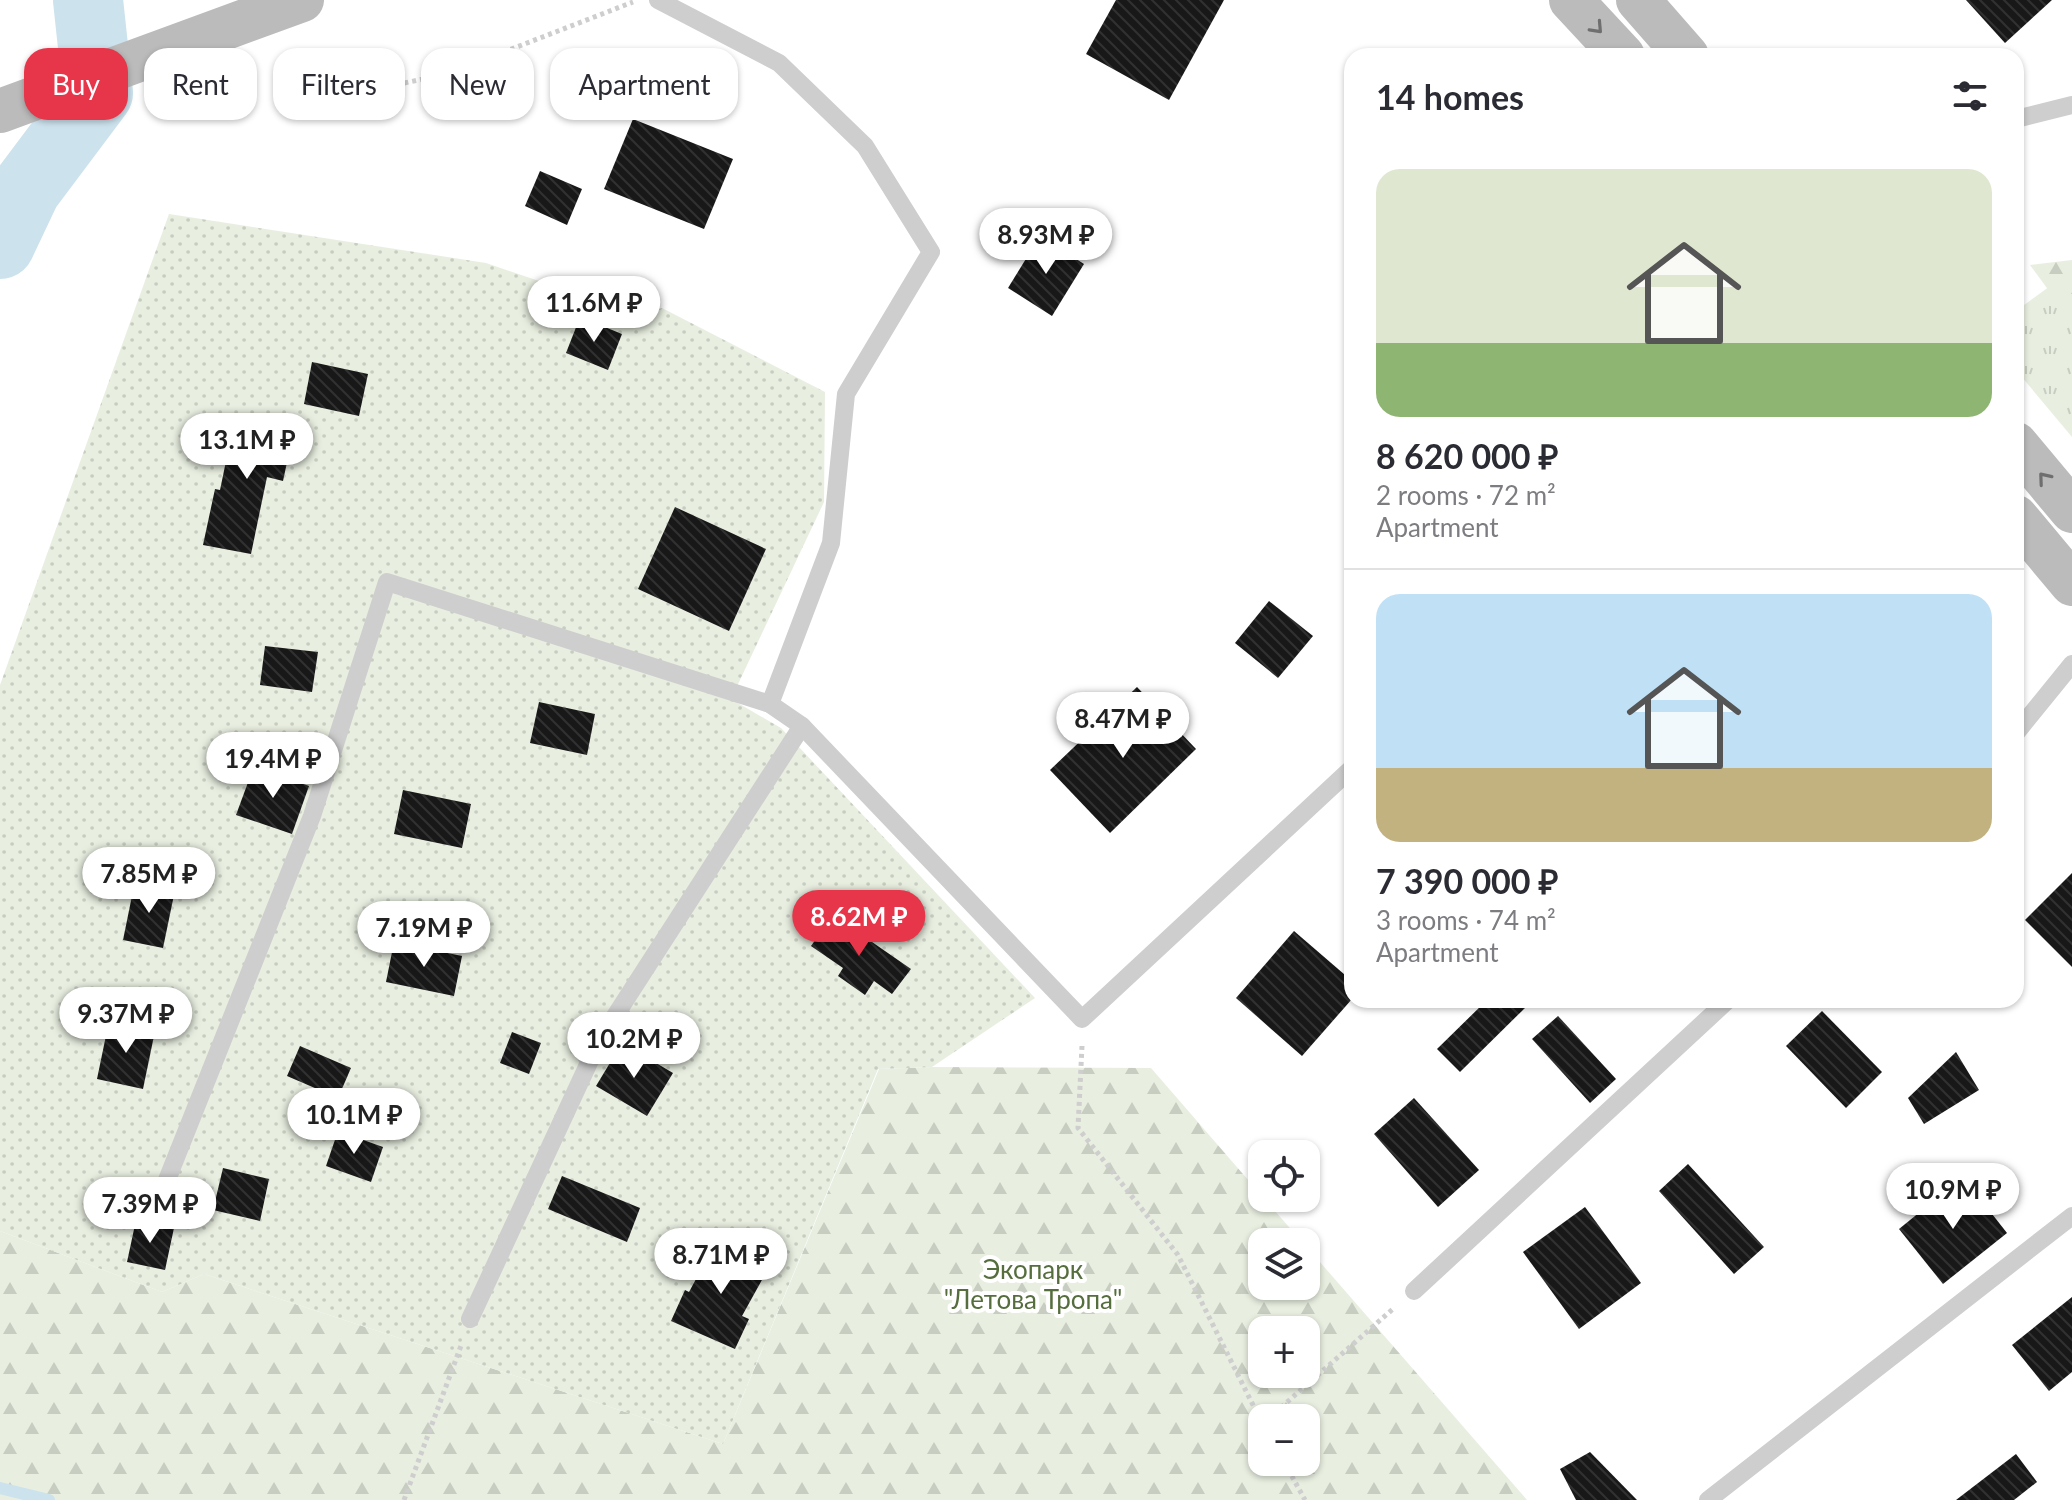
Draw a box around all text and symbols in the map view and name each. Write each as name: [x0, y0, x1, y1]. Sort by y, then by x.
one-way arrow: [1587, 19, 1602, 33]
chip: Buy: [24, 48, 128, 120]
chip: Rent: [144, 48, 257, 120]
chip: Filters: [273, 48, 405, 120]
chip: New: [421, 48, 534, 120]
chip: Apartment: [550, 48, 738, 120]
icon: filters: [1948, 74, 1992, 118]
text: 14 homes: [1376, 76, 1524, 117]
pin: 8.93M ₽: [972, 208, 1120, 276]
text: 8.93M ₽: [997, 218, 1095, 250]
icon: home: [1612, 221, 1756, 365]
pin: 11.6M ₽: [520, 276, 668, 344]
text: 11.6M ₽: [545, 286, 643, 318]
pin: 13.1M ₽: [173, 413, 321, 481]
text: 13.1M ₽: [198, 423, 296, 455]
text: 8 620 000 ₽: [1376, 435, 1559, 476]
one-way arrow: [2039, 472, 2054, 487]
text: 2 rooms · 72 m²: [1376, 479, 1556, 511]
text: Apartment: [1376, 511, 1499, 543]
icon: home: [1612, 646, 1756, 790]
pin: 8.47M ₽: [1049, 692, 1197, 760]
text: 8.47M ₽: [1074, 702, 1172, 734]
pin: 19.4M ₽: [199, 732, 347, 800]
text: 19.4M ₽: [224, 742, 322, 774]
pin: 7.85M ₽: [75, 847, 223, 915]
text: 7.85M ₽: [100, 857, 198, 889]
text: 7 390 000 ₽: [1376, 860, 1559, 901]
pin: 8.62M ₽: [785, 890, 933, 958]
text: 8.62M ₽: [810, 900, 908, 932]
pin: 7.19M ₽: [350, 901, 498, 969]
text: 3 rooms · 74 m²: [1376, 904, 1556, 936]
text: 7.19M ₽: [375, 911, 473, 943]
text: Apartment: [1376, 936, 1499, 968]
pin: 9.37M ₽: [52, 987, 200, 1055]
text: 9.37M ₽: [77, 997, 175, 1029]
pin: 10.2M ₽: [560, 1012, 708, 1080]
text: 10.2M ₽: [585, 1022, 683, 1054]
pin: 10.1M ₽: [280, 1088, 428, 1156]
text: 10.1M ₽: [305, 1098, 403, 1130]
map controls: [1248, 1140, 1320, 1476]
button: locate: [1248, 1140, 1320, 1212]
pin: 10.9M ₽: [1879, 1163, 2027, 1231]
text: 10.9M ₽: [1904, 1173, 2002, 1205]
pin: 7.39M ₽: [76, 1177, 224, 1245]
text: 7.39M ₽: [101, 1187, 199, 1219]
pin: 8.71M ₽: [647, 1228, 795, 1296]
button: layers: [1248, 1228, 1320, 1300]
text: 8.71M ₽: [672, 1238, 770, 1270]
park label: Экопарк "Летова Тропа": [944, 1253, 1122, 1315]
button: +: [1248, 1316, 1320, 1388]
button: −: [1248, 1404, 1320, 1476]

